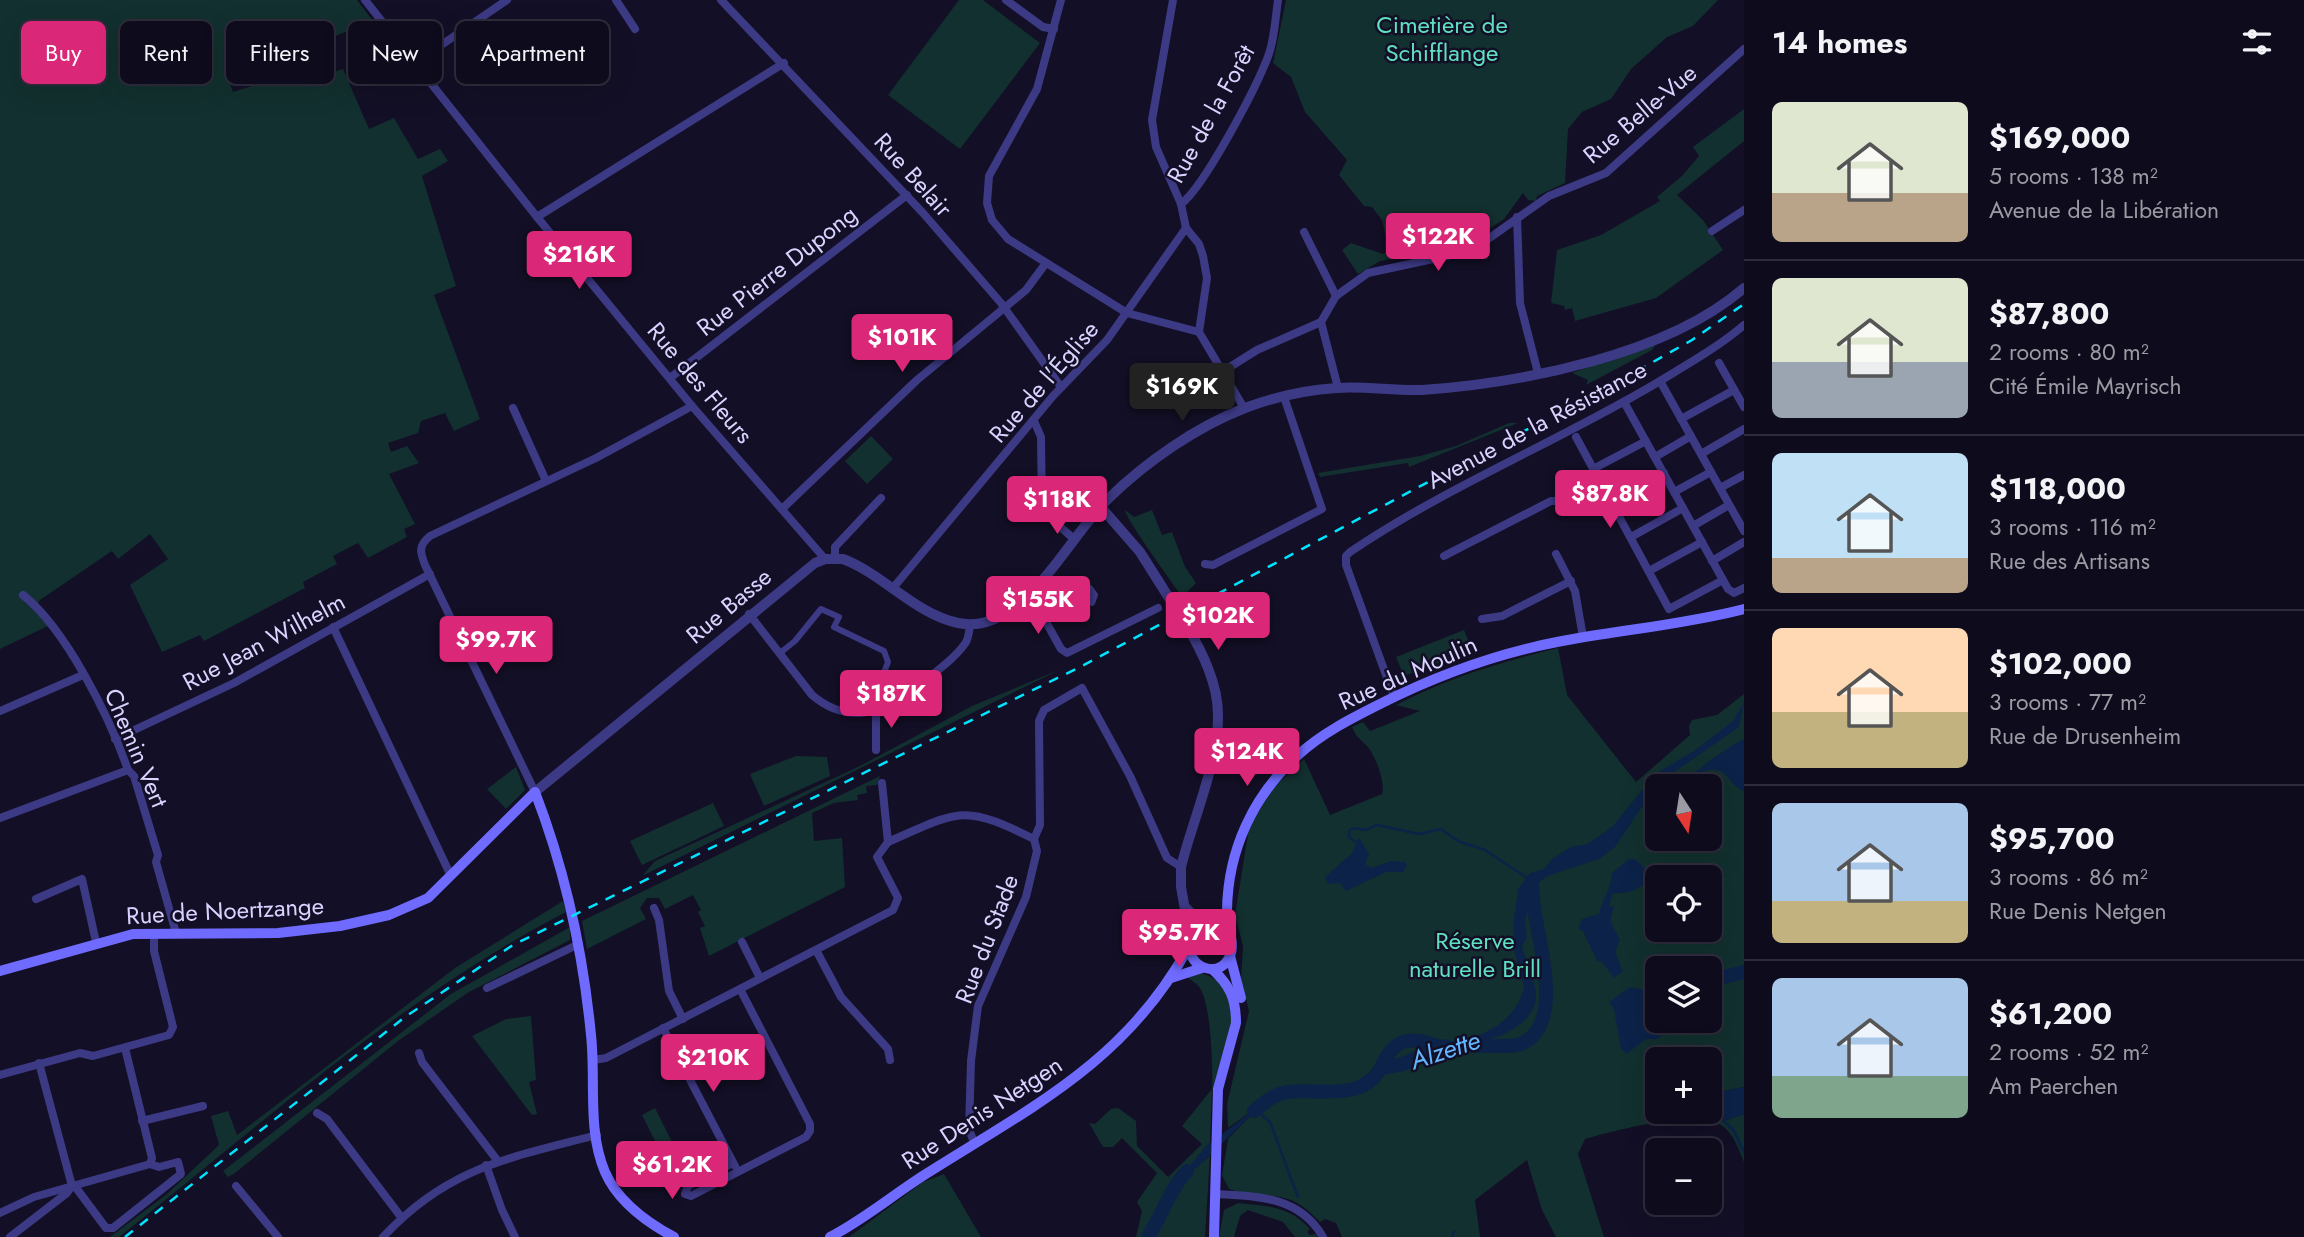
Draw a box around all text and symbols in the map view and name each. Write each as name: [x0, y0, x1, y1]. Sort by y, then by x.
park label: Cimetière de Schifflange: [1376, 7, 1508, 70]
chip: Buy: [21, 21, 106, 84]
chip: Rent: [120, 21, 212, 84]
chip: Filters: [226, 21, 334, 84]
chip: New: [348, 21, 442, 84]
chip: Apartment: [456, 21, 609, 84]
text: 14 homes: [1772, 21, 1907, 64]
icon: filters: [2238, 23, 2276, 61]
street label: Rue de la Forêt: [1158, 38, 1263, 189]
street label: Rue Belle-Vue: [1575, 56, 1704, 172]
text: $169,000: [1989, 116, 2130, 159]
street label: Rue Belair: [866, 125, 961, 225]
icon: home: [1828, 130, 1912, 214]
text: 5 rooms · 138 m²: [1989, 159, 2158, 193]
text: Avenue de la Libération: [1989, 193, 2219, 227]
street label: Rue Pierre Dupong: [689, 197, 864, 344]
pin: $122K: [1389, 214, 1487, 273]
text: $122K: [1402, 219, 1474, 253]
pin: $216K: [530, 232, 628, 291]
text: $216K: [543, 237, 615, 271]
text: $87,800: [1989, 292, 2109, 335]
icon: home: [1828, 306, 1912, 390]
street label: Rue de l'Église: [981, 313, 1107, 450]
street label: Rue des Fleurs: [639, 314, 762, 451]
pin: $101K: [853, 314, 951, 374]
text: $101K: [867, 320, 937, 354]
text: 2 rooms · 80 m²: [1989, 335, 2149, 369]
street label: Avenue de la Résistance: [1421, 352, 1653, 497]
pin: $169K: [1133, 364, 1231, 423]
text: $169K: [1146, 369, 1218, 403]
text: Cité Émile Mayrisch: [1989, 369, 2182, 403]
text: $118,000: [1989, 467, 2126, 510]
pin: $87.8K: [1553, 470, 1667, 530]
pin: $118K: [1008, 476, 1106, 536]
text: $87.8K: [1571, 476, 1649, 510]
icon: home: [1828, 481, 1912, 565]
text: $118K: [1023, 482, 1091, 516]
text: 3 rooms · 116 m²: [1989, 510, 2156, 544]
text: Rue des Artisans: [1989, 544, 2150, 578]
street label: Rue Basse: [678, 559, 779, 652]
pin: $155K: [989, 576, 1087, 636]
text: $155K: [1002, 582, 1074, 616]
street label: Rue Jean Wilhelm: [176, 584, 351, 699]
pin: $102K: [1169, 592, 1267, 652]
text: $102K: [1182, 598, 1254, 632]
pin: $99.7K: [439, 616, 553, 676]
text: $99.7K: [456, 622, 536, 656]
street label: Rue du Moulin: [1333, 626, 1483, 719]
text: $102,000: [1989, 642, 2132, 685]
icon: home: [1828, 656, 1912, 740]
pin: $187K: [842, 670, 940, 730]
text: $187K: [856, 676, 926, 710]
street label: Chemin Vert: [96, 683, 177, 813]
text: 3 rooms · 77 m²: [1989, 685, 2146, 719]
text: Rue de Drusenheim: [1989, 719, 2181, 753]
pin: $124K: [1198, 728, 1296, 788]
text: $124K: [1210, 734, 1284, 768]
north arrow: [1645, 774, 1722, 850]
map controls: [1645, 774, 1722, 1215]
text: $95,700: [1989, 817, 2115, 860]
icon: home: [1828, 831, 1912, 915]
text: 3 rooms · 86 m²: [1989, 860, 2148, 894]
button: locate: [1645, 865, 1722, 942]
street label: Rue du Stade: [946, 869, 1027, 1008]
street label: Rue de Noertzange: [125, 888, 325, 933]
text: Rue Denis Netgen: [1989, 894, 2167, 928]
pin: $95.7K: [1122, 909, 1236, 969]
text: $95.7K: [1138, 915, 1220, 949]
park label: Réserve naturelle Brill: [1409, 923, 1541, 986]
button: layers: [1645, 956, 1722, 1033]
text: $61,200: [1989, 992, 2112, 1035]
icon: home: [1828, 1006, 1912, 1090]
water label: Alzette: [1404, 1021, 1485, 1079]
pin: $210K: [664, 1034, 762, 1094]
text: 2 rooms · 52 m²: [1989, 1035, 2148, 1069]
text: $210K: [677, 1040, 749, 1074]
street label: Rue Denis Netgen: [894, 1047, 1069, 1178]
button: +: [1645, 1047, 1722, 1124]
text: Am Paerchen: [1989, 1069, 2118, 1103]
button: −: [1645, 1138, 1722, 1215]
pin: $61.2K: [615, 1142, 729, 1201]
text: $61.2K: [632, 1147, 712, 1181]

